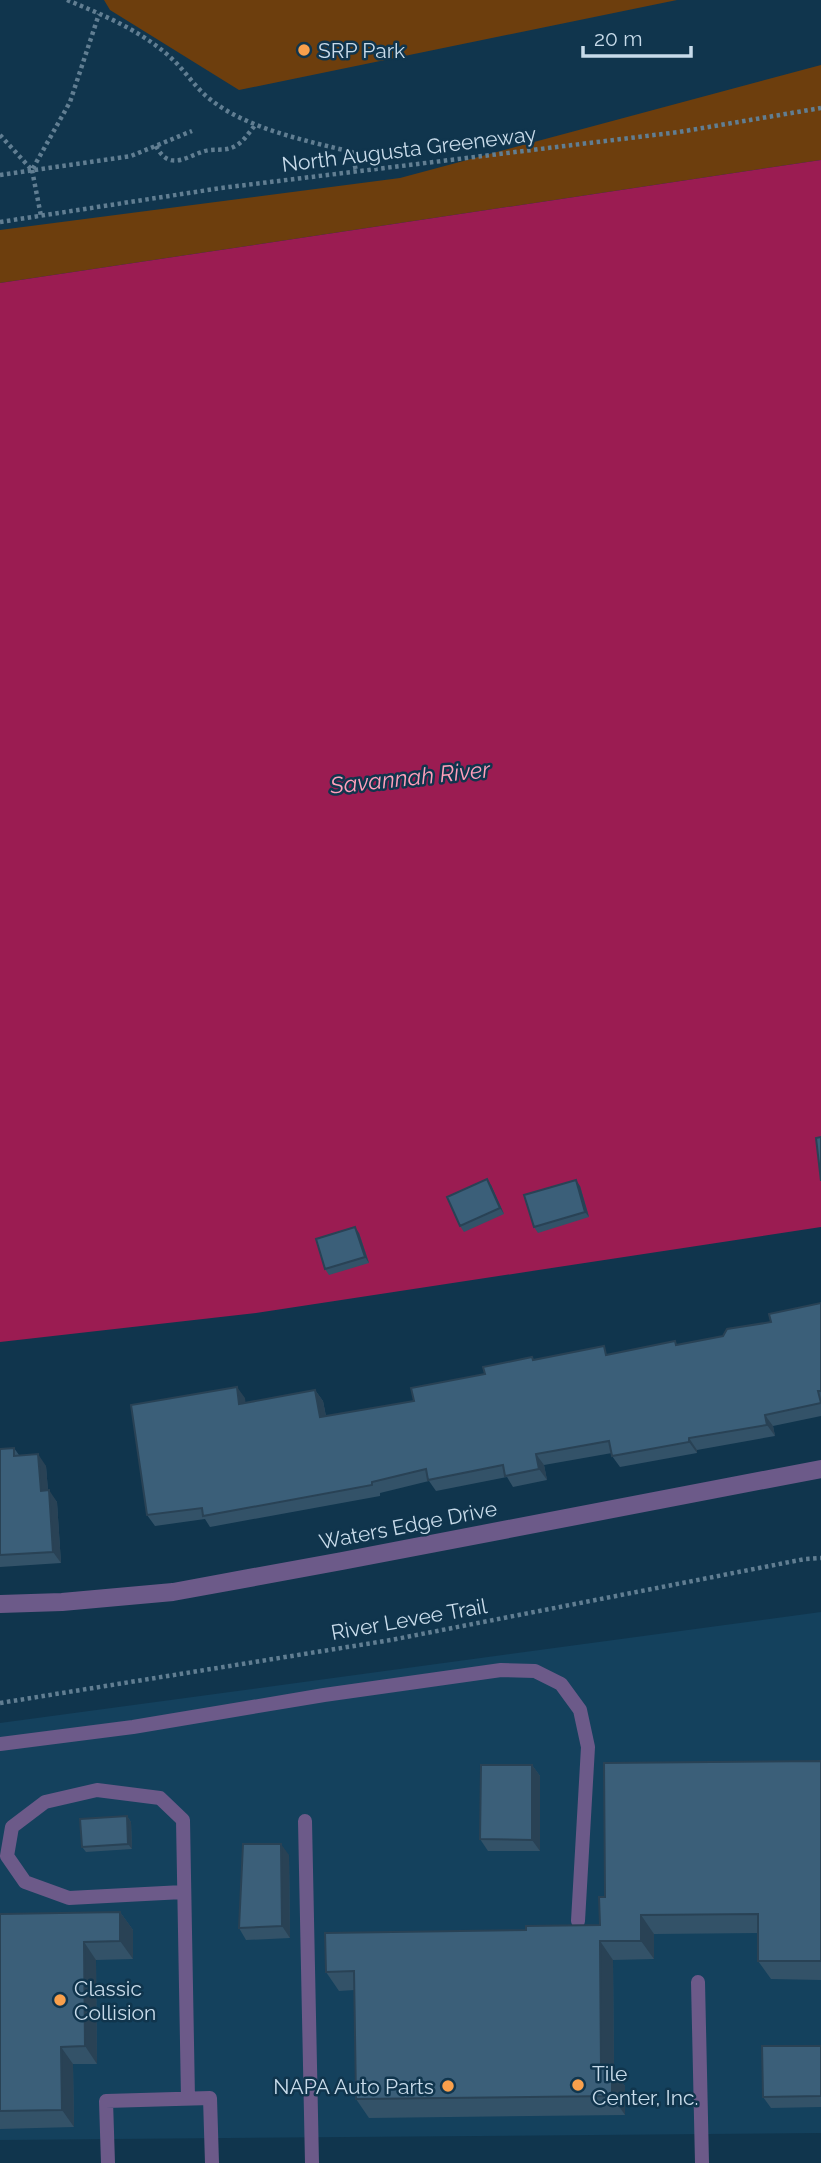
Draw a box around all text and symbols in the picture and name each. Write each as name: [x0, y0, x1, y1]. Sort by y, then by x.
scale bar: [583, 14, 692, 58]
text: 20 m: [594, 26, 642, 51]
place label: SRP Park: [318, 38, 405, 63]
marker: SRP Park: [296, 42, 312, 58]
street label: North Augusta Greeneway: [280, 121, 538, 177]
water label: Savannah River: [328, 755, 492, 799]
street label: Waters Edge Drive: [317, 1496, 499, 1554]
street label: River Levee Trail: [329, 1593, 489, 1645]
place label: Classic Collision: [74, 1976, 156, 2025]
marker: Classic Collision: [52, 1992, 68, 2008]
place label: Tile Center, Inc.: [592, 2061, 698, 2110]
place label: NAPA Auto Parts: [273, 2074, 434, 2099]
marker: Tile Center, Inc.: [570, 2077, 586, 2093]
marker: NAPA Auto Parts: [440, 2078, 456, 2094]

